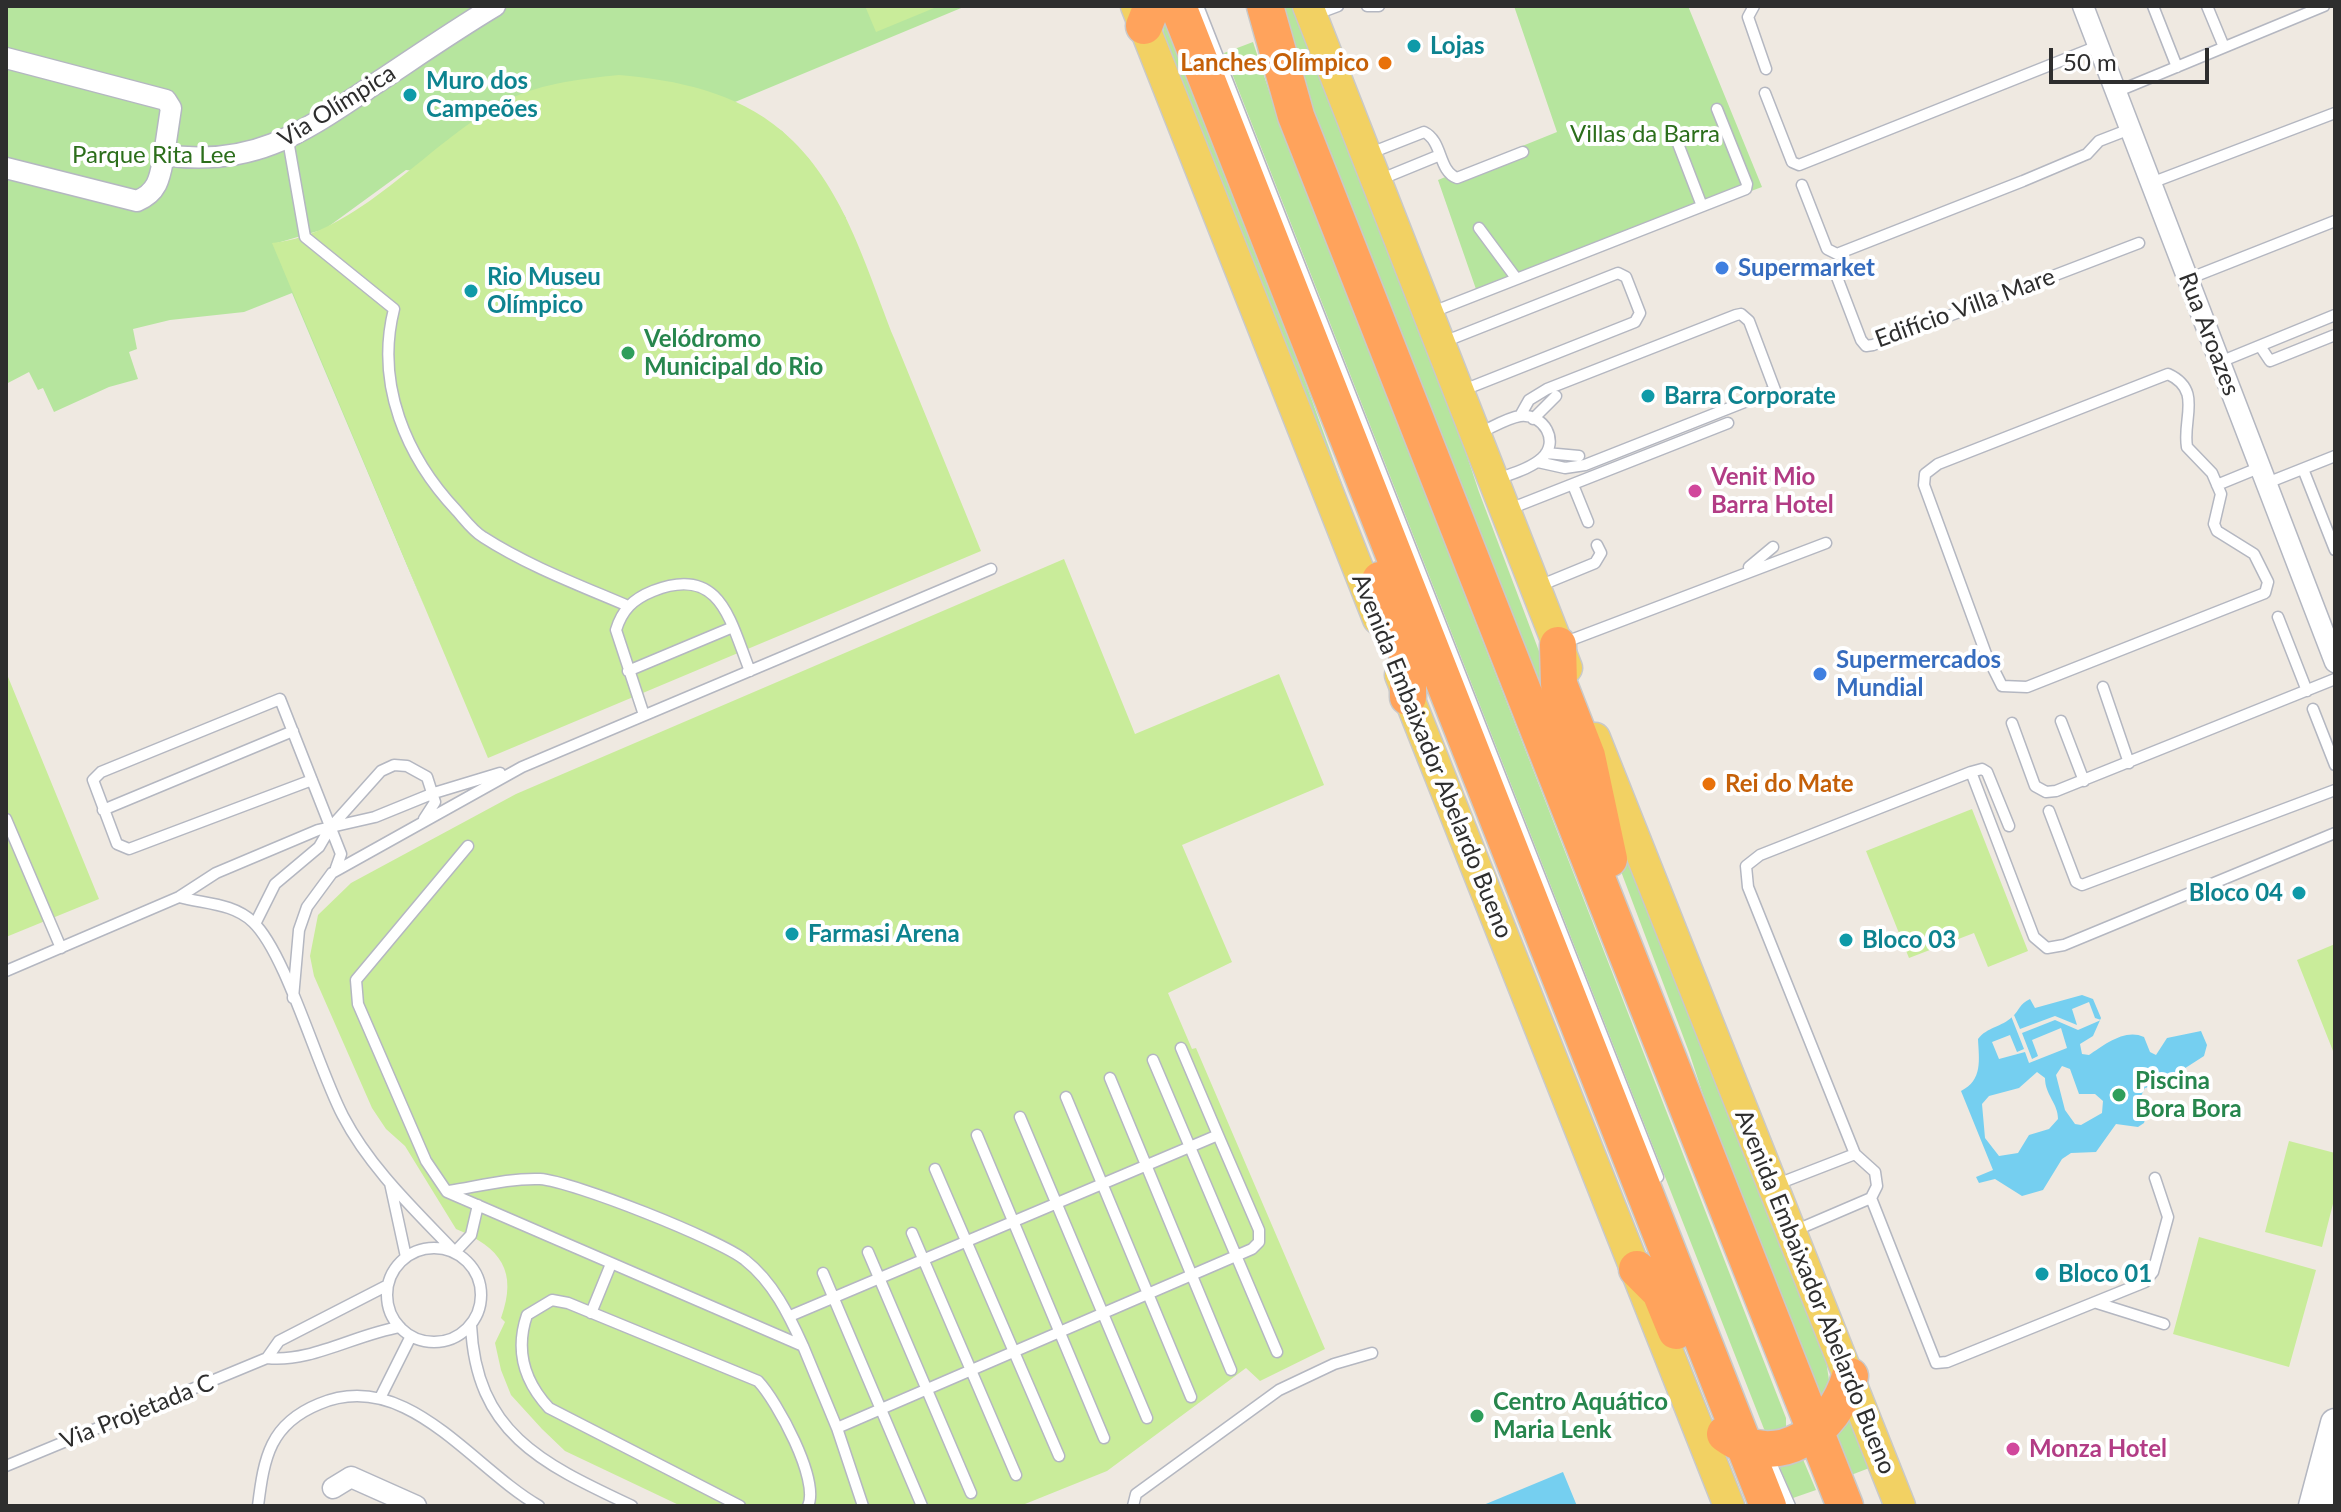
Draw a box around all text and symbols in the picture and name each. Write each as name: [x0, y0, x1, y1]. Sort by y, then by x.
place label: Lojas: [1430, 32, 1484, 60]
scale bar: [2053, 32, 2213, 82]
marker: Lojas: [1405, 37, 1423, 55]
text: 50 m: [2063, 47, 2117, 76]
place label: Lanches Olímpico: [1180, 49, 1369, 77]
marker: Lanches Olímpico: [1376, 54, 1394, 72]
street label: Via Olímpica: [273, 59, 401, 153]
place label: Muro dos Campeões: [426, 67, 538, 123]
marker: Muro dos Campeões: [401, 86, 419, 104]
park label: Villas da Barra: [1570, 120, 1720, 148]
park label: Parque Rita Lee: [72, 141, 236, 169]
place label: Supermarket: [1738, 254, 1875, 282]
marker: Supermarket: [1713, 259, 1731, 277]
street label: Edifício Villa Mare: [1871, 262, 2059, 354]
place label: Rio Museu Olímpico: [487, 263, 601, 319]
street label: Rua Aroazes: [2172, 268, 2246, 400]
marker: Rio Museu Olímpico: [462, 282, 480, 300]
place label: Velódromo Municipal do Rio: [644, 325, 823, 381]
marker: Velódromo Municipal do Rio: [619, 344, 637, 362]
place label: Barra Corporate: [1664, 382, 1836, 410]
marker: Barra Corporate: [1639, 387, 1657, 405]
place label: Venit Mio Barra Hotel: [1711, 463, 1834, 519]
marker: Venit Mio Barra Hotel: [1686, 482, 1704, 500]
street label: Avenida Embaixador Abelardo Bueno: [1345, 570, 1519, 942]
place label: Supermercados Mundial: [1836, 646, 2001, 702]
marker: Supermercados Mundial: [1811, 665, 1829, 683]
place label: Rei do Mate: [1725, 770, 1854, 798]
marker: Rei do Mate: [1700, 775, 1718, 793]
place label: Bloco 04: [2189, 879, 2283, 907]
marker: Bloco 04: [2290, 884, 2308, 902]
place label: Farmasi Arena: [808, 920, 960, 948]
marker: Farmasi Arena: [783, 925, 801, 943]
place label: Bloco 03: [1862, 926, 1956, 954]
marker: Bloco 03: [1837, 931, 1855, 949]
place label: Piscina Bora Bora: [2135, 1067, 2242, 1123]
marker: Piscina Bora Bora: [2110, 1086, 2128, 1104]
street label: Avenida Embaixador Abelardo Bueno: [1728, 1106, 1902, 1478]
place label: Bloco 01: [2058, 1260, 2152, 1288]
marker: Bloco 01: [2033, 1265, 2051, 1283]
street label: Via Projetada C: [56, 1368, 218, 1456]
place label: Centro Aquático Maria Lenk: [1493, 1388, 1668, 1444]
marker: Centro Aquático Maria Lenk: [1468, 1407, 1486, 1425]
place label: Monza Hotel: [2029, 1435, 2167, 1463]
marker: Monza Hotel: [2004, 1440, 2022, 1458]

